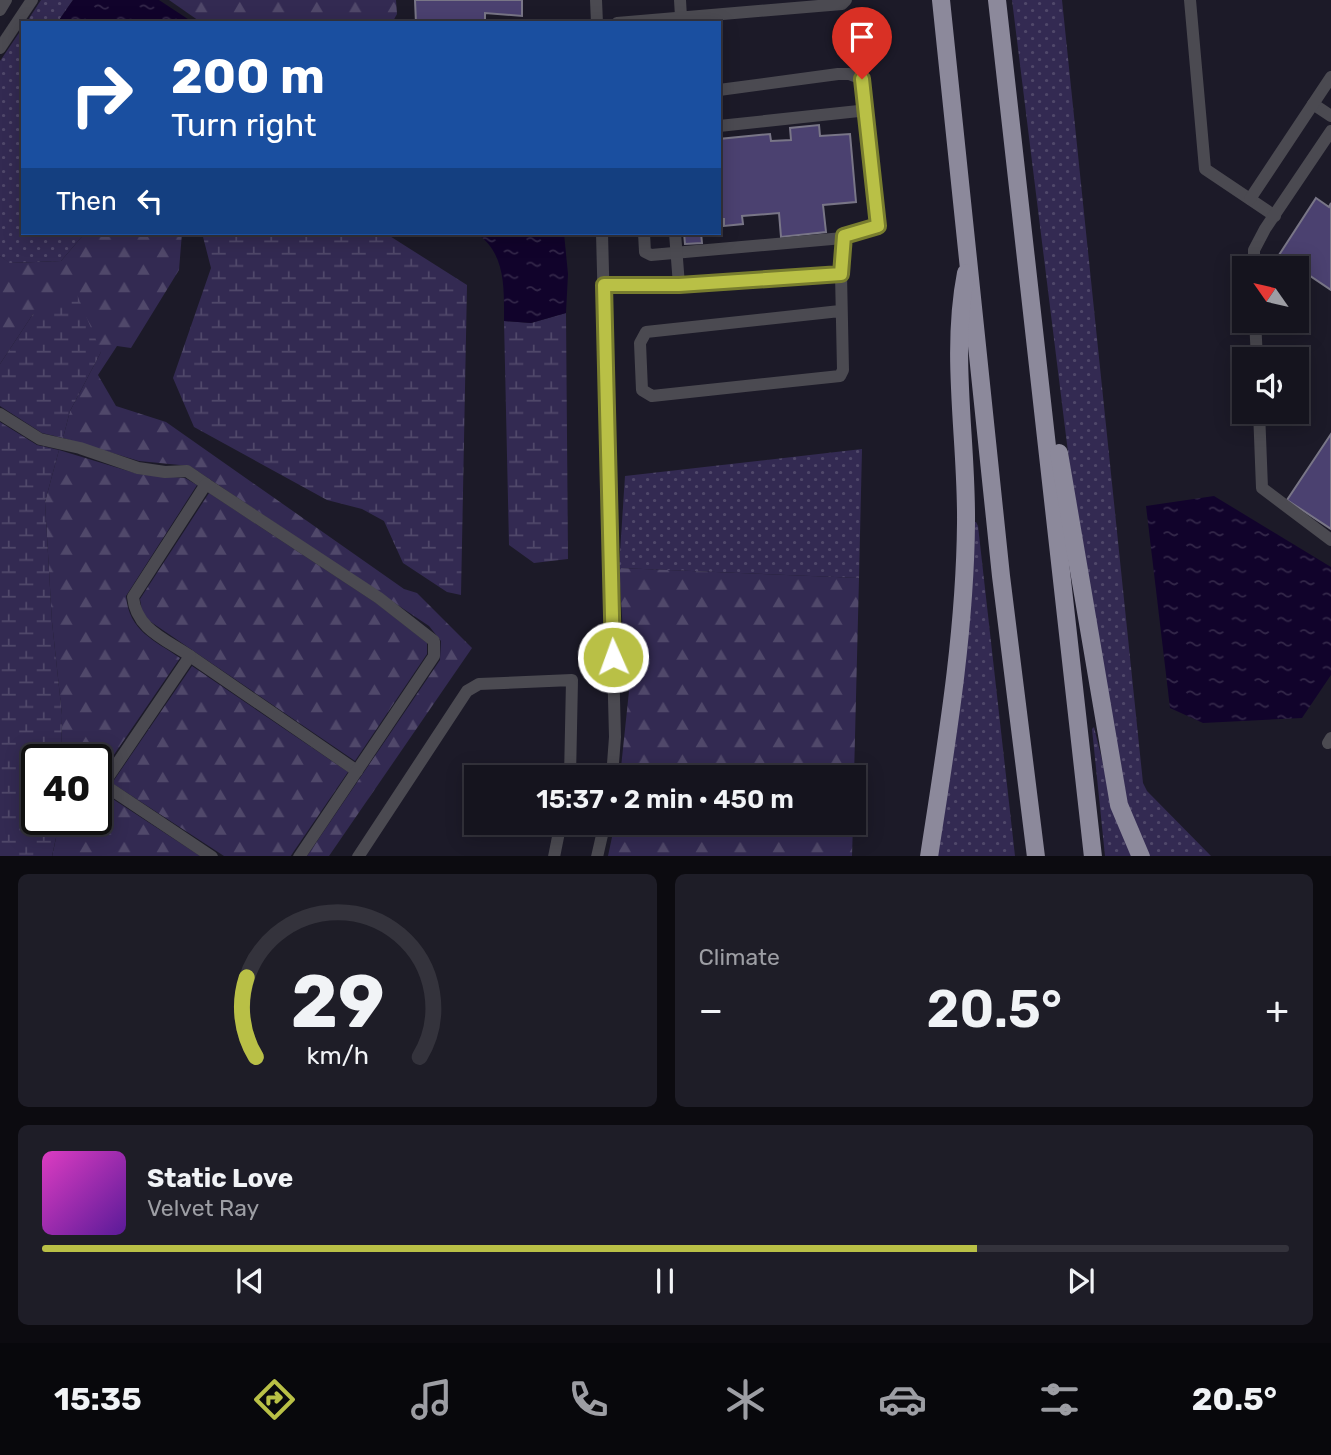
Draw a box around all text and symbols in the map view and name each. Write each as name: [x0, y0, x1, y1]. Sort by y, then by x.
pin: [832, 7, 892, 79]
icon: arrive: [843, 18, 881, 56]
text: 200 m: [171, 47, 325, 105]
icon: right: [56, 49, 147, 140]
text: Turn right: [171, 106, 316, 144]
icon: left: [131, 182, 169, 220]
text: Then: [56, 186, 117, 217]
north arrow: [1232, 256, 1309, 332]
map controls: [1232, 256, 1309, 424]
button: sound: [1232, 347, 1309, 424]
position arrow: [576, 620, 650, 694]
speed limit sign: 40: [21, 744, 112, 835]
text: 15:37 · 2 min · 450 m: [536, 784, 794, 815]
text: Climate: [699, 943, 780, 971]
text: 29: [290, 959, 384, 1045]
text: 20.5°: [927, 978, 1062, 1040]
text: −: [699, 987, 723, 1033]
text: +: [1265, 987, 1289, 1033]
text: km/h: [306, 1040, 368, 1069]
text: Static Love: [147, 1163, 293, 1194]
text: Velvet Ray: [147, 1194, 259, 1222]
icon: previous: [231, 1262, 269, 1300]
icon: pause: [646, 1262, 684, 1300]
icon: next: [1062, 1262, 1100, 1300]
icon: directions: [250, 1375, 299, 1424]
icon: music: [407, 1375, 456, 1424]
icon: phone: [564, 1375, 613, 1424]
icon: climate: [721, 1375, 770, 1424]
icon: car: [878, 1375, 927, 1424]
icon: filters: [1035, 1375, 1084, 1424]
text: 15:35: [54, 1380, 142, 1418]
text: 20.5°: [1192, 1380, 1277, 1418]

